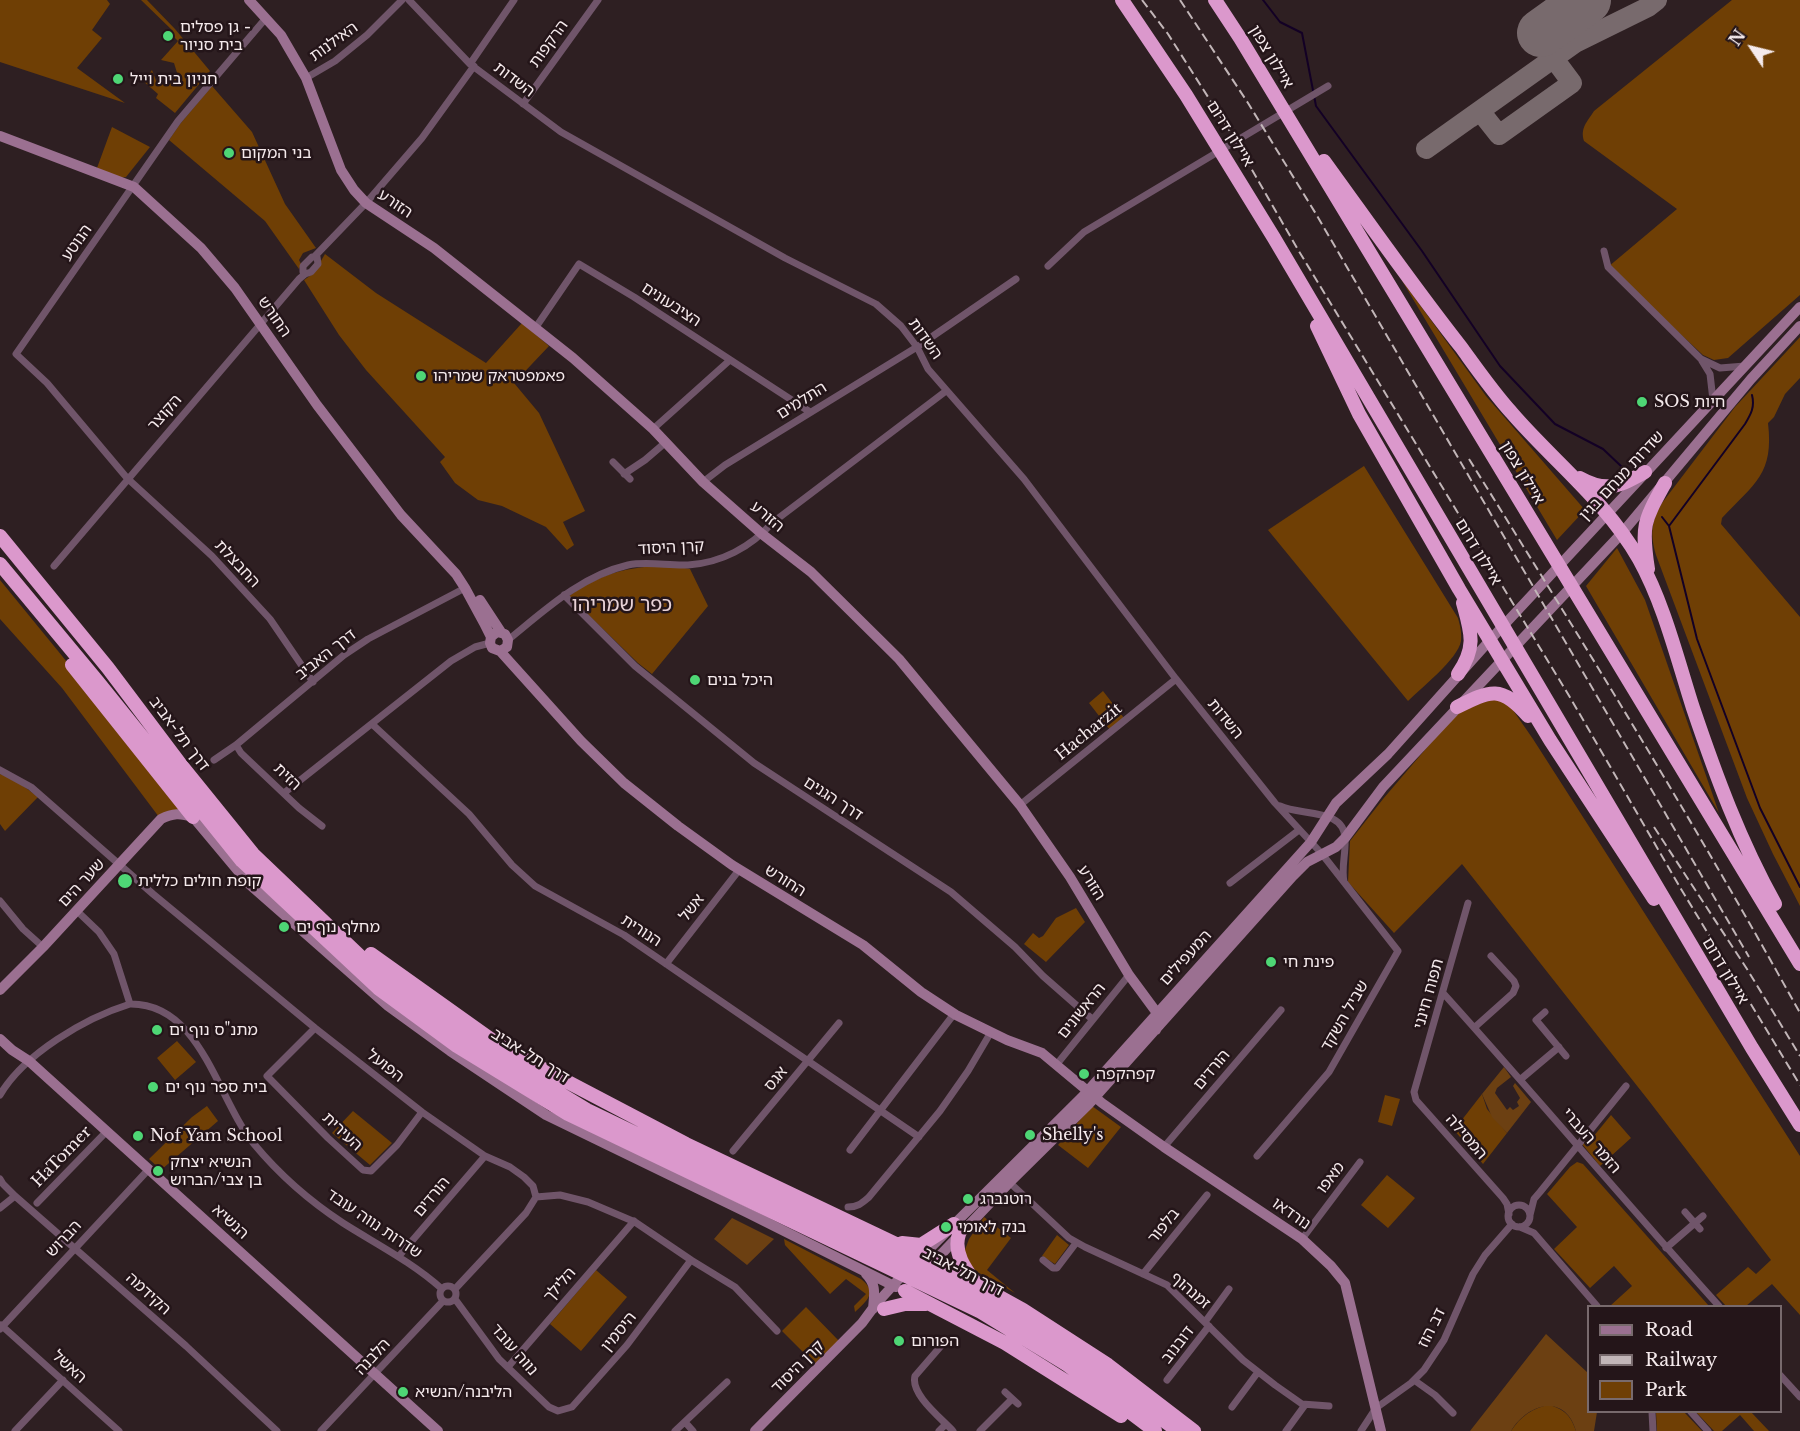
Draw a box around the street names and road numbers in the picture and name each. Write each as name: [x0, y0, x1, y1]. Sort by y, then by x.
street label: הרקפות: [525, 17, 573, 71]
street label: האילנות: [306, 18, 362, 66]
street label: איילון צפון: [1245, 22, 1297, 92]
street label: השדות: [490, 58, 538, 102]
street label: איילון דרום: [1202, 97, 1258, 171]
street label: הזורע: [374, 185, 416, 223]
street label: הנוטע: [58, 221, 96, 265]
street label: הציבעונים: [638, 279, 704, 331]
street label: החורש: [253, 293, 295, 341]
street label: השדות: [904, 315, 946, 363]
street label: התלמים: [774, 378, 830, 424]
street label: הקוצר: [144, 391, 186, 435]
street label: שדרות מנחם בגין: [1575, 427, 1669, 525]
street label: איילון צפון: [1496, 438, 1548, 508]
street label: הזורע: [746, 497, 788, 537]
street label: איילון דרום: [1451, 515, 1505, 589]
street label: החבצלת: [210, 536, 264, 592]
street label: קרן היסוד: [637, 537, 705, 559]
street label: דרך האביב: [292, 625, 360, 685]
street label: דרך תל-אביב: [145, 693, 213, 775]
street label: השדות: [1203, 695, 1247, 743]
street label: Hacharzit: [1052, 699, 1126, 765]
street label: הזית: [269, 759, 305, 795]
street label: דרך הגנים: [800, 773, 866, 825]
street label: שער הים: [55, 855, 109, 911]
street label: החורש: [761, 861, 809, 901]
street label: הזורע: [1073, 862, 1109, 904]
street label: אשל: [675, 890, 709, 926]
street label: הנורית: [617, 911, 665, 951]
street label: המעפילים: [1156, 926, 1216, 990]
street label: איילון דרום: [1698, 934, 1752, 1008]
street label: תפוח חינני: [1410, 957, 1448, 1031]
street label: שביל השקד: [1317, 977, 1373, 1055]
street label: הראשונים: [1054, 979, 1110, 1043]
street label: דרך תל-אביב: [487, 1024, 573, 1088]
street label: הפועל: [362, 1045, 408, 1087]
street label: הורדים: [1190, 1046, 1234, 1094]
street label: אגס: [760, 1063, 792, 1095]
street label: הזמר העברי: [1557, 1104, 1625, 1178]
street label: העירית: [318, 1109, 366, 1155]
street label: המסילה: [1441, 1110, 1491, 1164]
street label: HaTomer: [28, 1122, 96, 1192]
street label: מאפו: [1313, 1158, 1349, 1198]
street label: הורדים: [410, 1173, 454, 1221]
street label: שדרות נווה עובד: [323, 1185, 425, 1263]
street label: נורדאו: [1268, 1194, 1314, 1234]
street label: הנשיא: [208, 1201, 252, 1243]
street label: בלפור: [1144, 1204, 1184, 1248]
street label: הברוש: [42, 1216, 86, 1262]
street label: דרך תל-אביב: [919, 1243, 1007, 1301]
street label: הלילך: [540, 1264, 580, 1306]
street label: זמנהוף: [1166, 1268, 1214, 1314]
street label: הקידמה: [122, 1269, 174, 1319]
street label: דב הוז: [1414, 1305, 1450, 1351]
street label: היסמין: [597, 1308, 641, 1356]
street label: נווה עובד: [486, 1320, 542, 1380]
street label: דובנוב: [1157, 1322, 1199, 1368]
street label: הלבנה: [351, 1335, 395, 1379]
street label: קרן היסוד: [768, 1337, 828, 1397]
street label: האשל: [48, 1347, 90, 1387]

